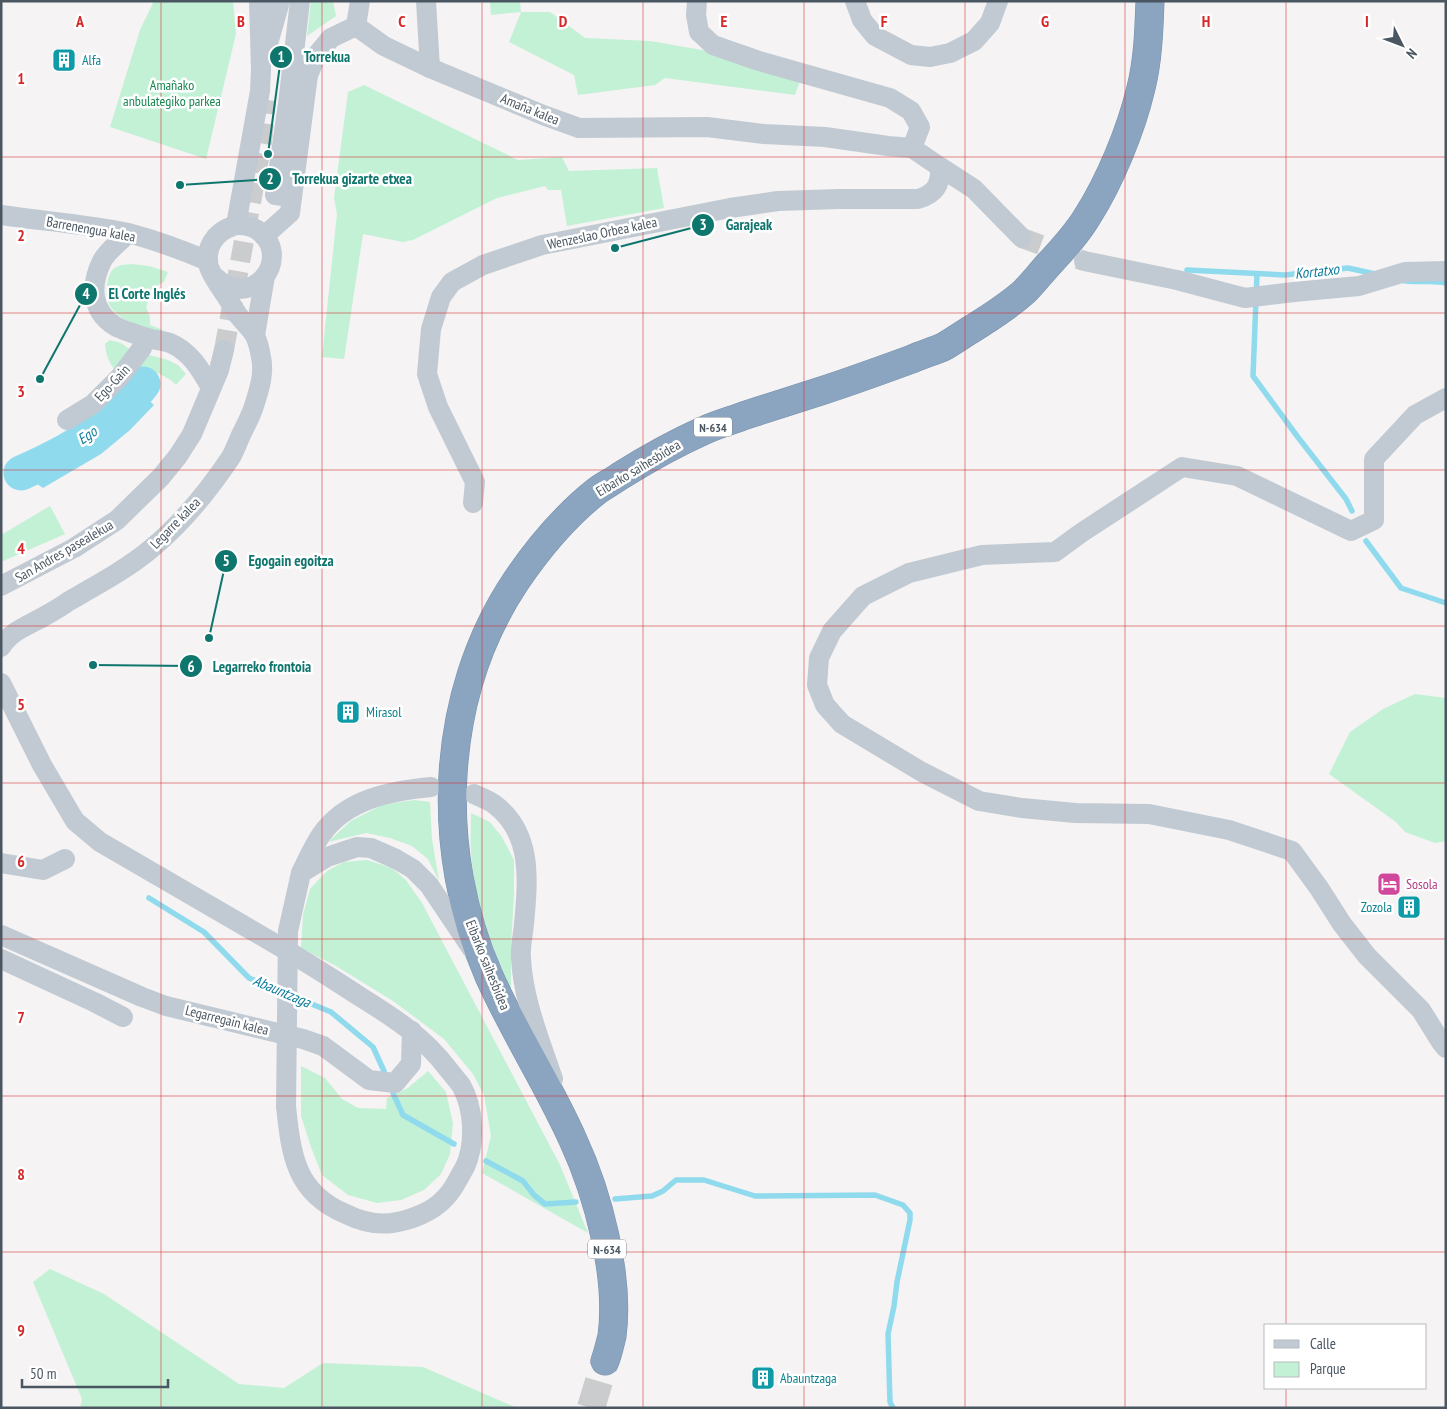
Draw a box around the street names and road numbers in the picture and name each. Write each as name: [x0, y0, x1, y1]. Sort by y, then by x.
street label: Amaña kalea: [498, 89, 562, 129]
street label: Barrenengua kalea: [45, 212, 137, 246]
street label: Wenzeslao Orbea kalea: [545, 213, 659, 253]
street label: Ego-Gain: [90, 361, 134, 405]
road number: N-634: [694, 418, 732, 437]
street label: Eibarko saihesbidea: [592, 436, 684, 500]
street label: Legarre kalea: [146, 494, 204, 552]
street label: San Andres pasealekua: [12, 516, 116, 586]
street label: Eibarko saihesbidea: [462, 917, 514, 1013]
street label: Legarregain kalea: [183, 1001, 271, 1039]
road number: N-634: [588, 1240, 626, 1258]

